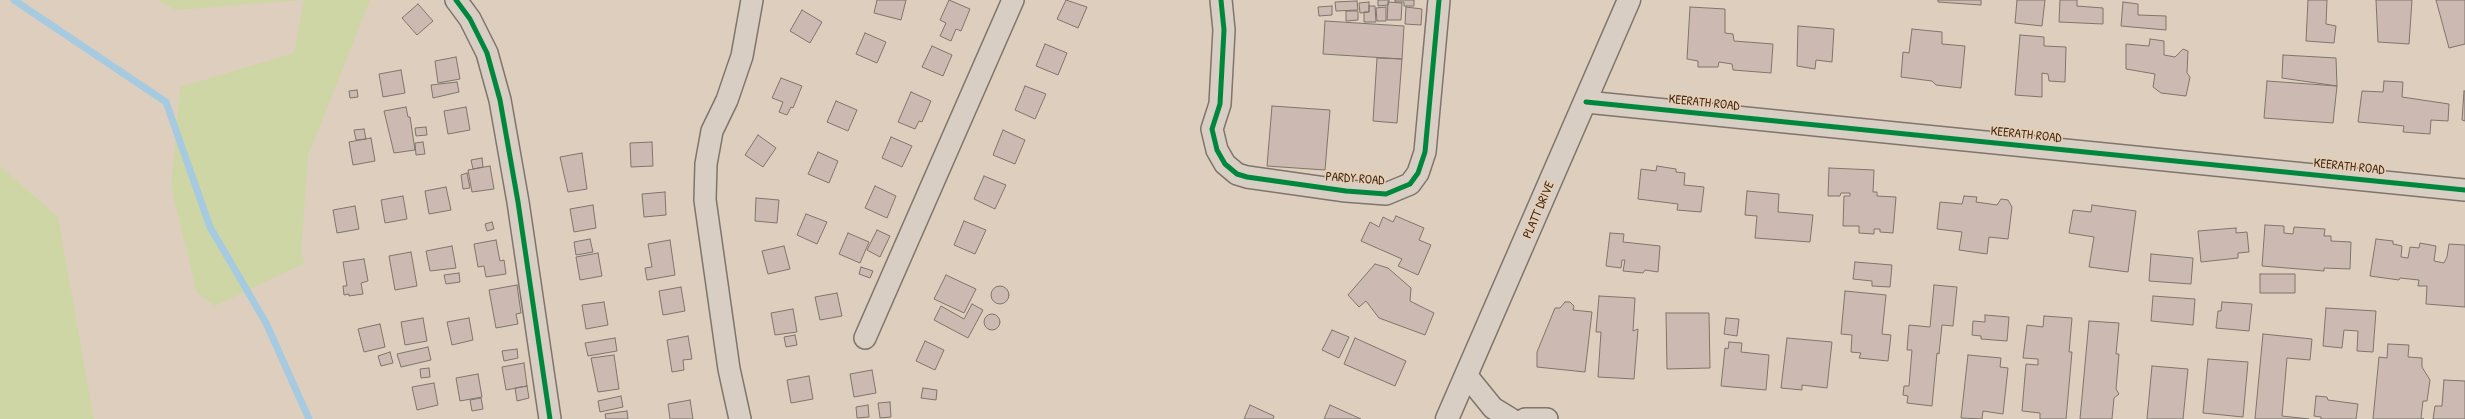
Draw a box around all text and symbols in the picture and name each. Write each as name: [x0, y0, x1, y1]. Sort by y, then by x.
street label: KEERATH ROAD: [1668, 92, 1740, 114]
street label: KEERATH ROAD: [1990, 124, 2062, 146]
street label: KEERATH ROAD: [2313, 156, 2385, 178]
street label: PARDY ROAD: [1325, 169, 1385, 189]
street label: PLATT DRIVE: [1520, 179, 1558, 241]

